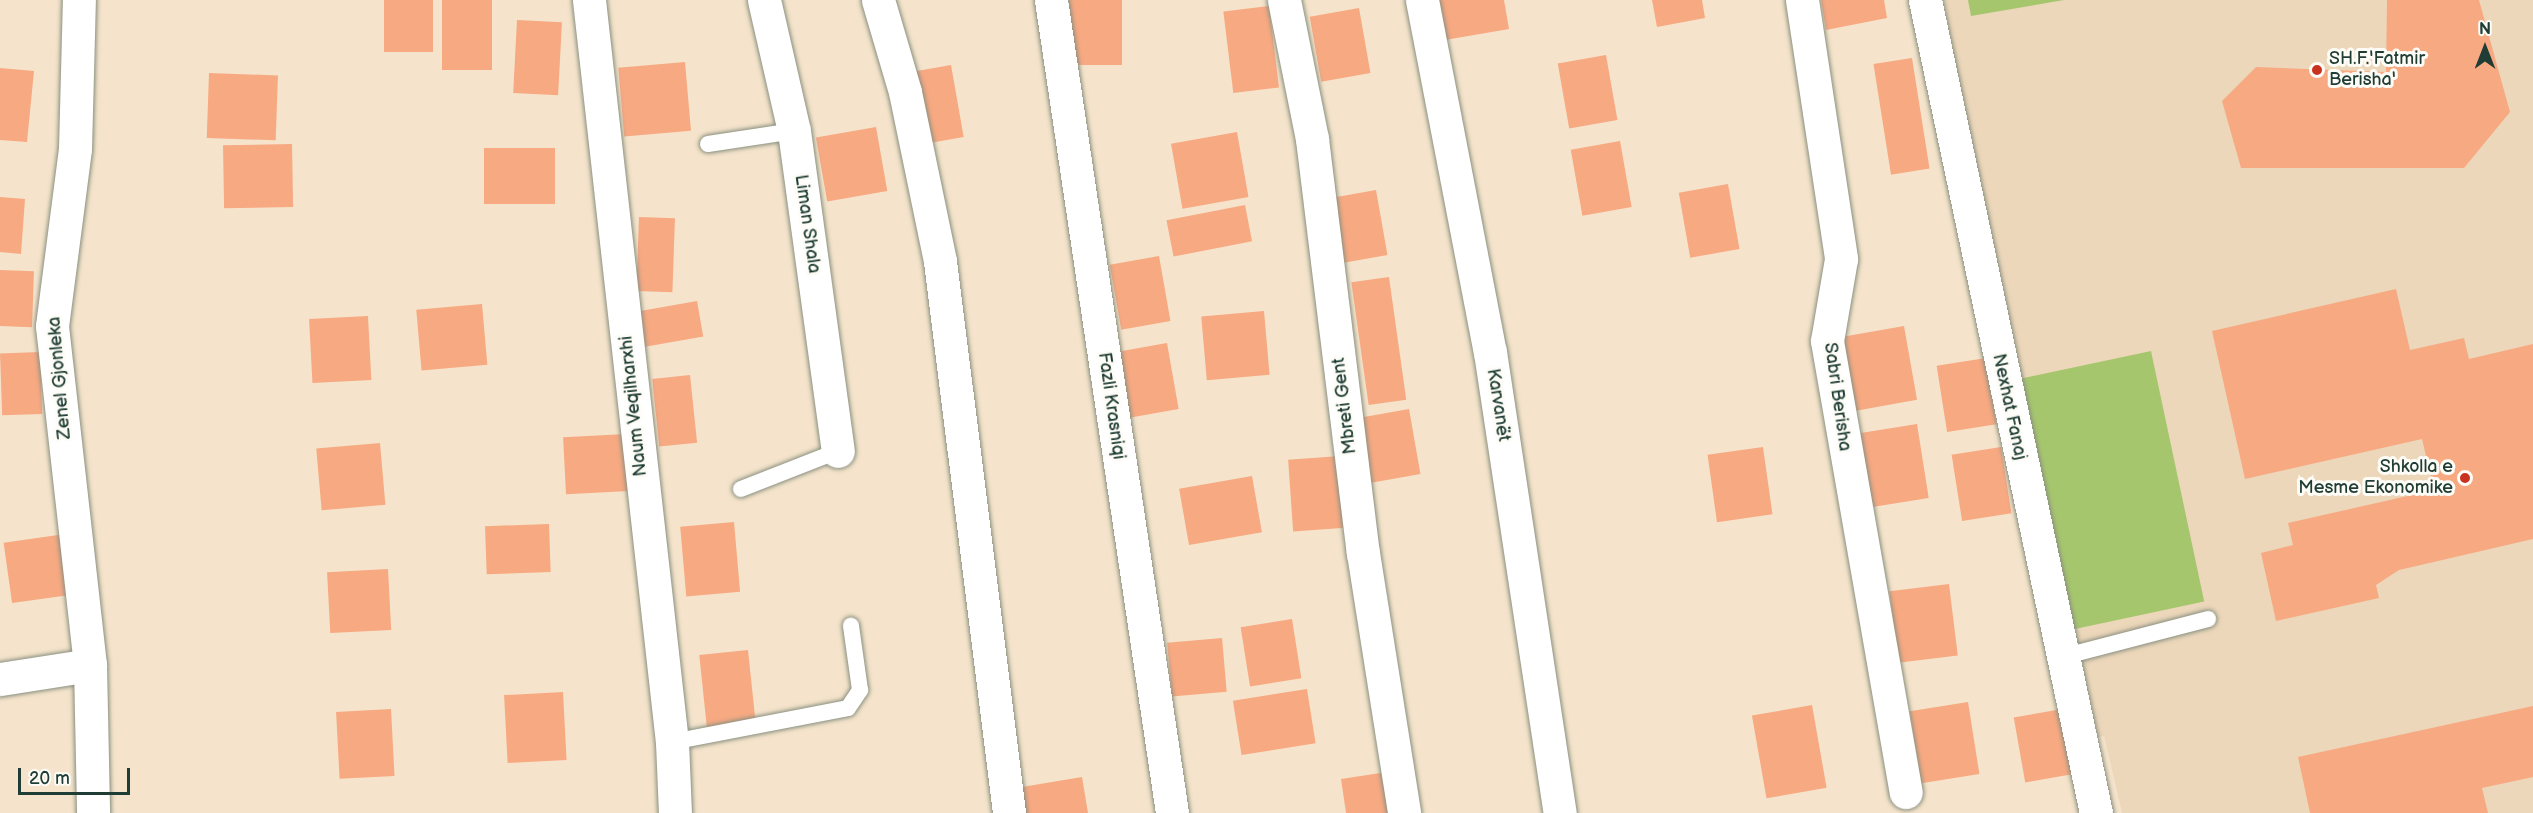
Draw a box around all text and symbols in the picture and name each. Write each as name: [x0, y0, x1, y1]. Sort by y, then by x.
north arrow: [2455, 18, 2515, 78]
text: N: [2479, 20, 2491, 39]
place label: SH.F.'Fatmir Berisha': [2329, 49, 2425, 92]
marker: SH.F.'Fatmir Berisha': [2310, 63, 2324, 77]
street label: Liman Shala: [789, 173, 825, 275]
street label: Zenel Gjonleka: [44, 316, 76, 440]
street label: Naum Veqilharxhi: [616, 334, 652, 478]
street label: Sabri Berisha: [1819, 341, 1855, 453]
street label: Fazli Krasniqi: [1093, 351, 1129, 461]
street label: Nexhat Fanaj: [1987, 352, 2031, 462]
street label: Mbreti Gent: [1328, 357, 1362, 455]
street label: Karvanët: [1482, 367, 1514, 443]
place label: Shkolla e Mesme Ekonomike: [2298, 457, 2453, 500]
marker: Shkolla e Mesme Ekonomike: [2458, 471, 2472, 485]
scale bar: [21, 756, 134, 794]
text: 20 m: [29, 768, 70, 789]

